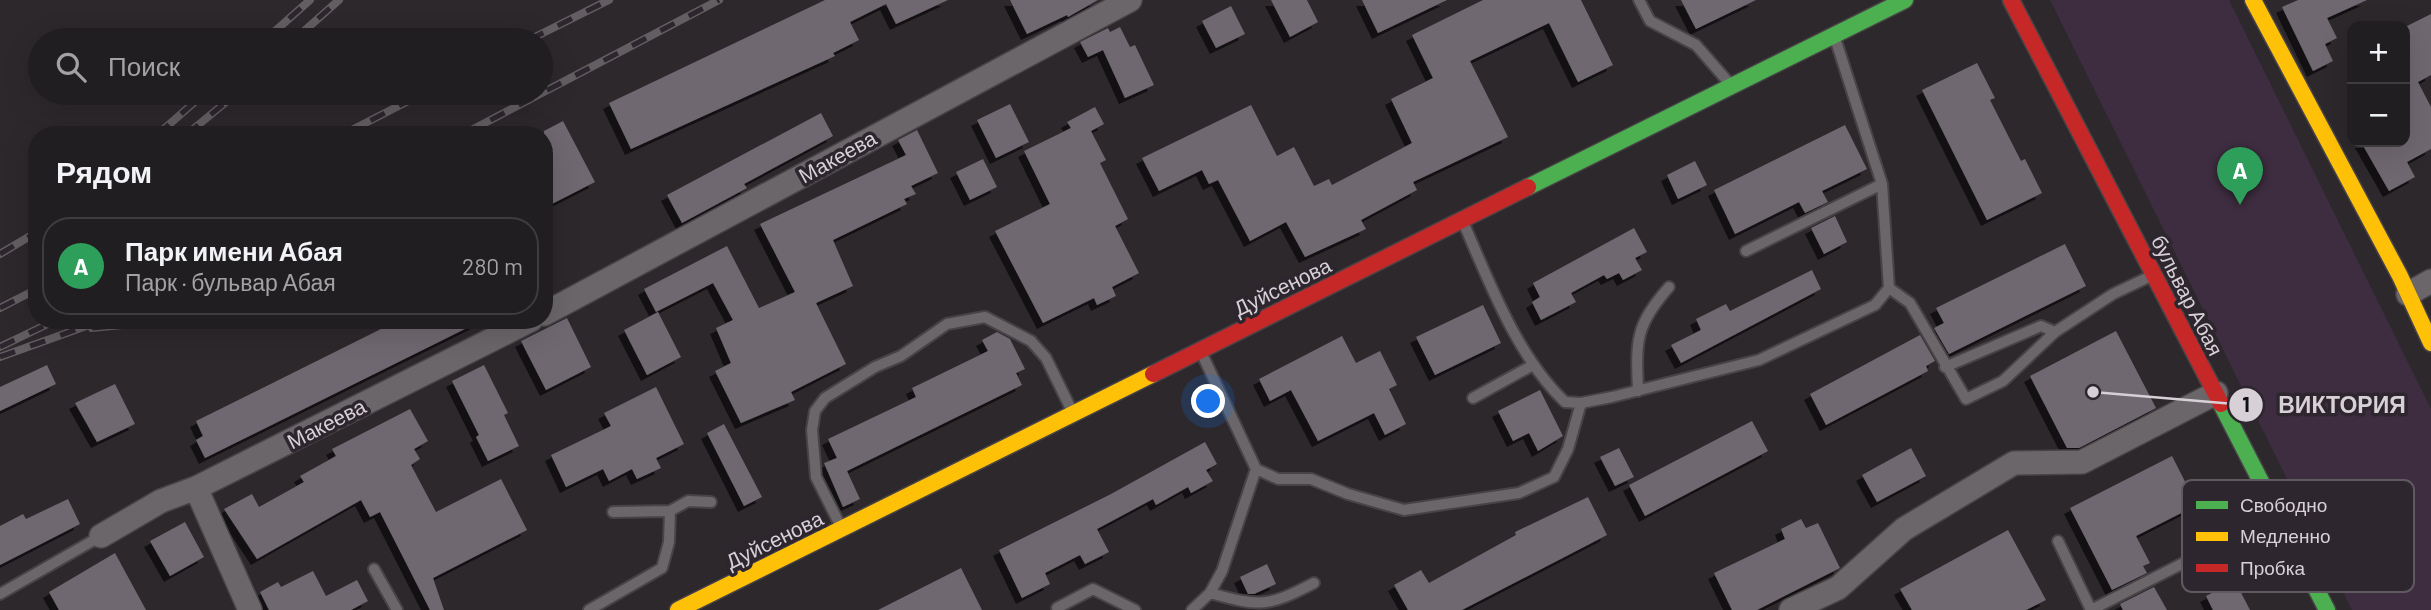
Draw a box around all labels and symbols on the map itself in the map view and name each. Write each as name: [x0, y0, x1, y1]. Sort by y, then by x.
street label: Макеева: [794, 124, 880, 187]
pin: A: [2217, 147, 2263, 205]
street label: бульвар Абая: [2147, 231, 2229, 359]
street label: Дуйсенова: [1229, 252, 1335, 320]
callout: ВИКТОРИЯ: [2229, 383, 2419, 427]
your location: [1191, 384, 1225, 418]
text: ВИКТОРИЯ: [2278, 390, 2406, 418]
text: 1: [2242, 391, 2250, 416]
street label: Макеева: [283, 392, 370, 453]
legend: [2182, 480, 2414, 592]
text: Свободно: [2240, 493, 2327, 516]
street label: Дуйсенова: [721, 505, 827, 573]
text: Медленно: [2240, 524, 2330, 547]
text: Пробка: [2240, 556, 2305, 579]

